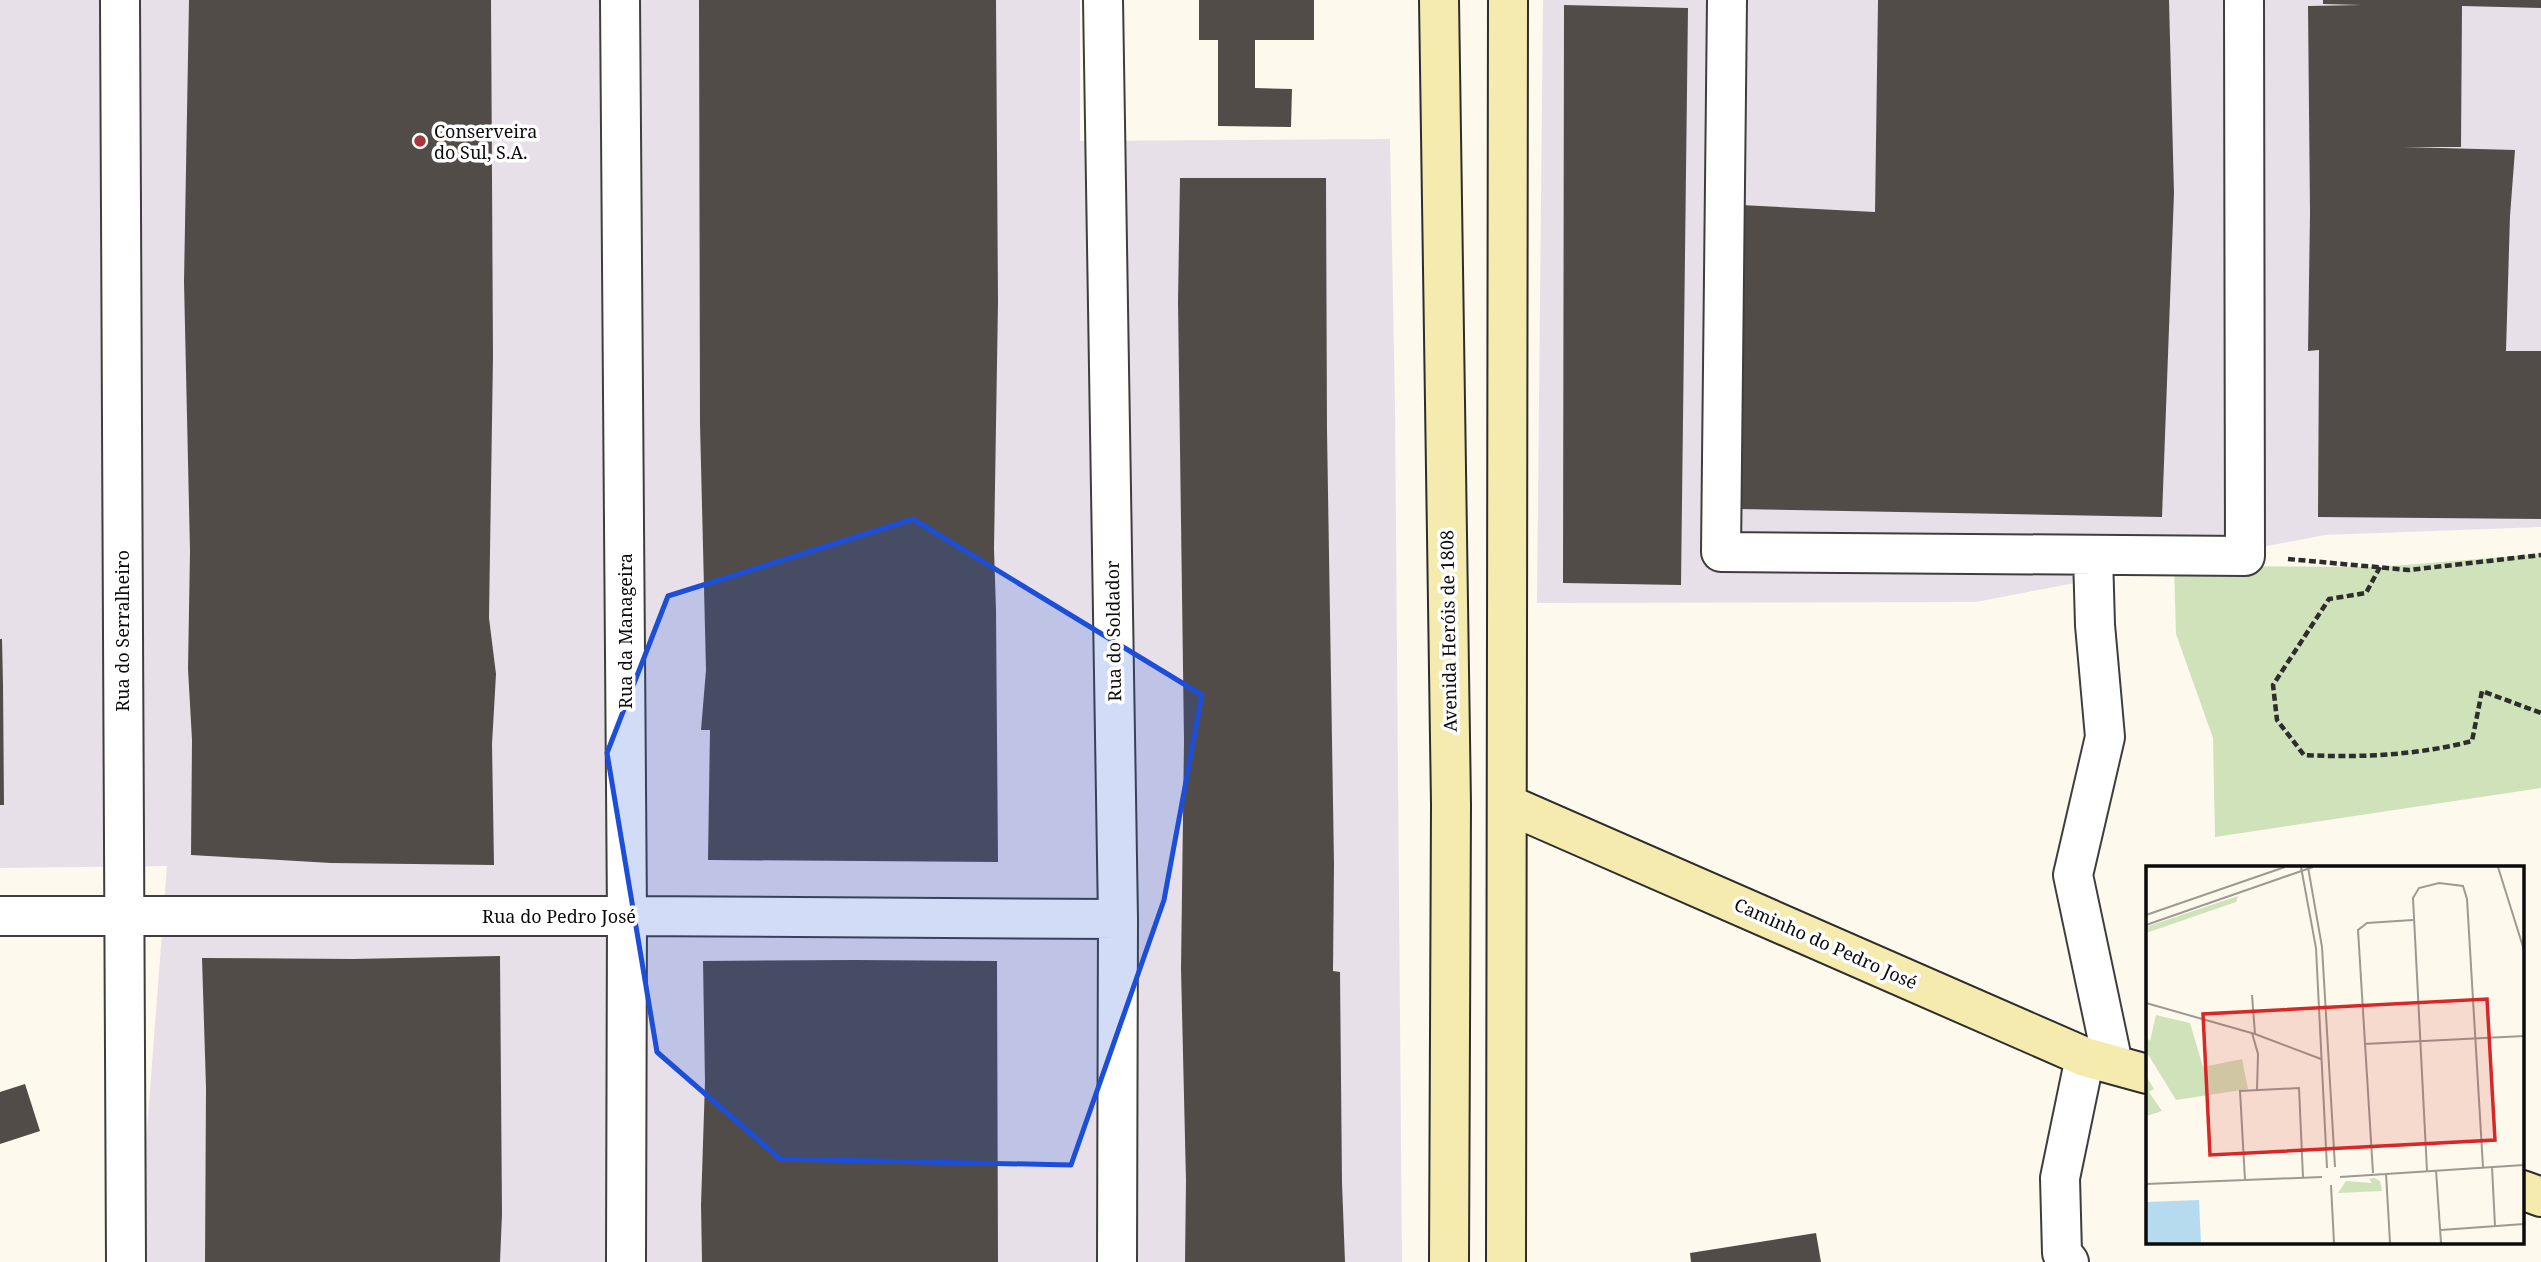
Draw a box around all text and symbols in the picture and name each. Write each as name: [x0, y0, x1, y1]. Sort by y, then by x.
place label: Conserveira do Sul, S.A.: [434, 119, 537, 164]
marker: Conserveira do Sul, S.A.: [412, 133, 428, 149]
street label: Avenida Heróis de 1808: [1434, 530, 1462, 732]
street label: Rua do Serralheiro: [110, 550, 134, 712]
street label: Rua da Manageira: [613, 553, 637, 709]
street label: Rua do Soldador: [1100, 560, 1126, 702]
inset map: [2146, 866, 2524, 1244]
street label: Caminho do Pedro José: [1731, 892, 1921, 994]
street label: Rua do Pedro José: [482, 904, 636, 928]

